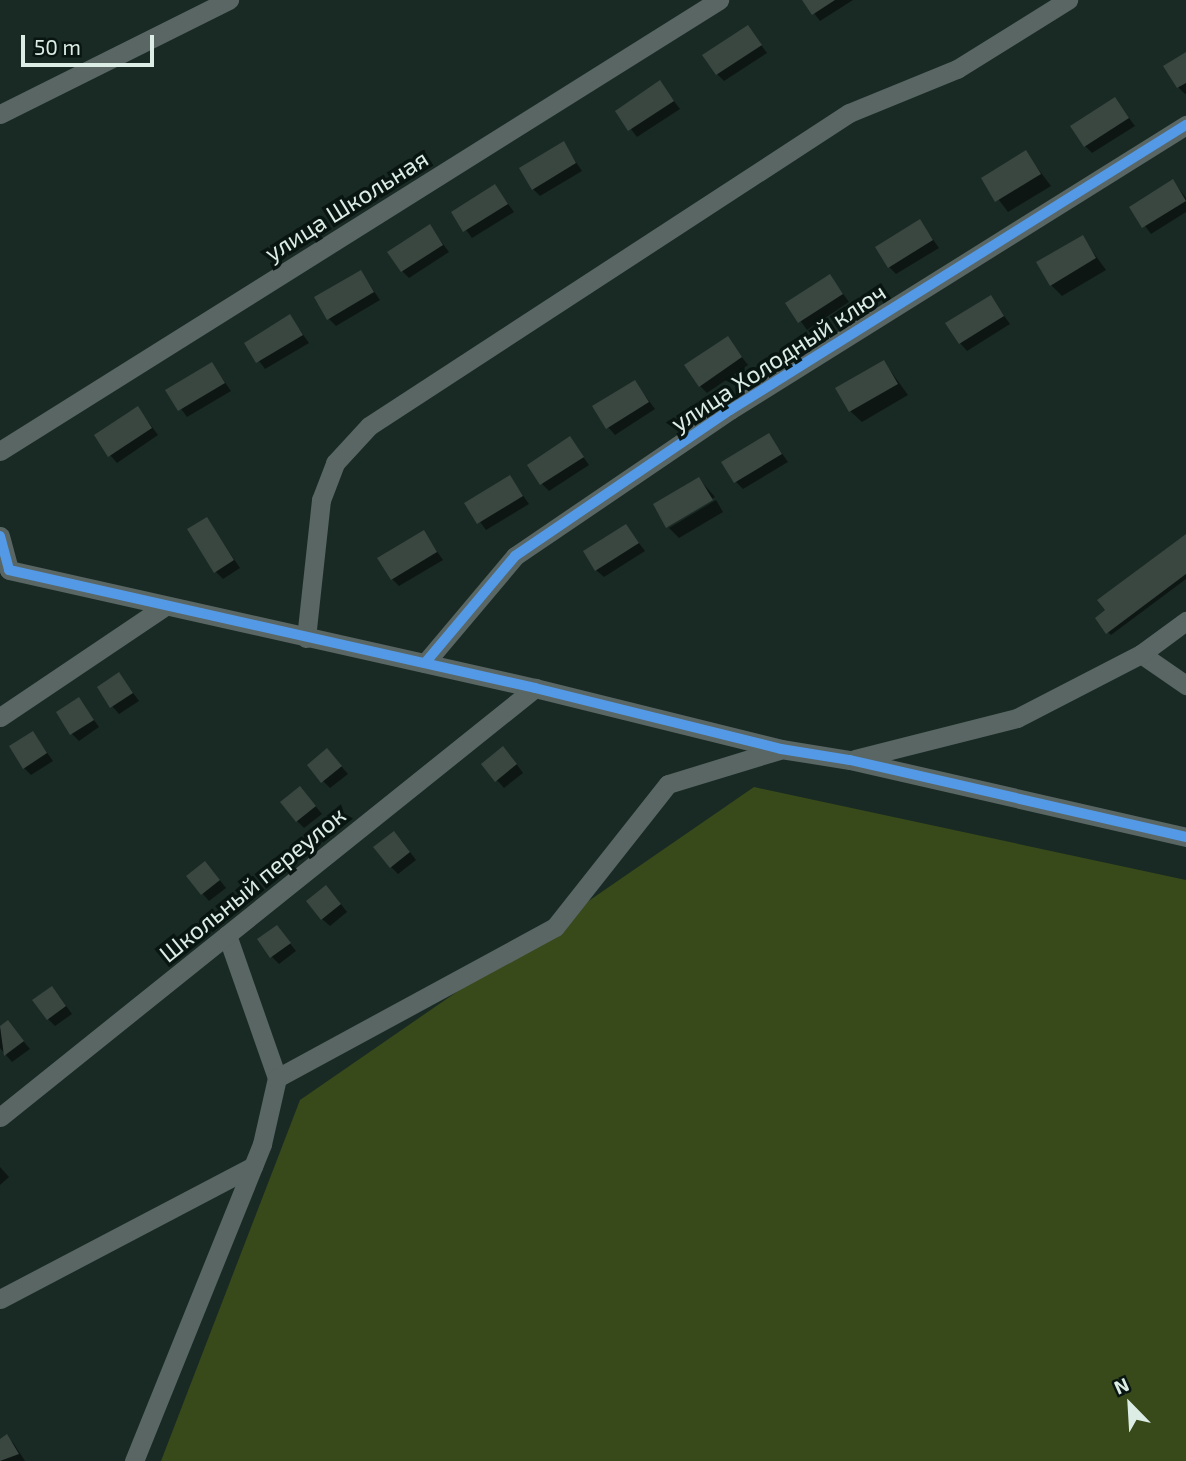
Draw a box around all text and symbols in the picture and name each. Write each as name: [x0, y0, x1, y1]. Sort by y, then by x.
scale bar: [24, 21, 158, 65]
text: 50 m: [34, 34, 81, 59]
street label: улица Школьная: [259, 143, 433, 267]
street label: улица Холодный ключ: [665, 277, 891, 437]
street label: Школьный переулок: [153, 800, 351, 968]
north arrow: [1095, 1370, 1165, 1440]
text: N: [1110, 1372, 1132, 1399]

